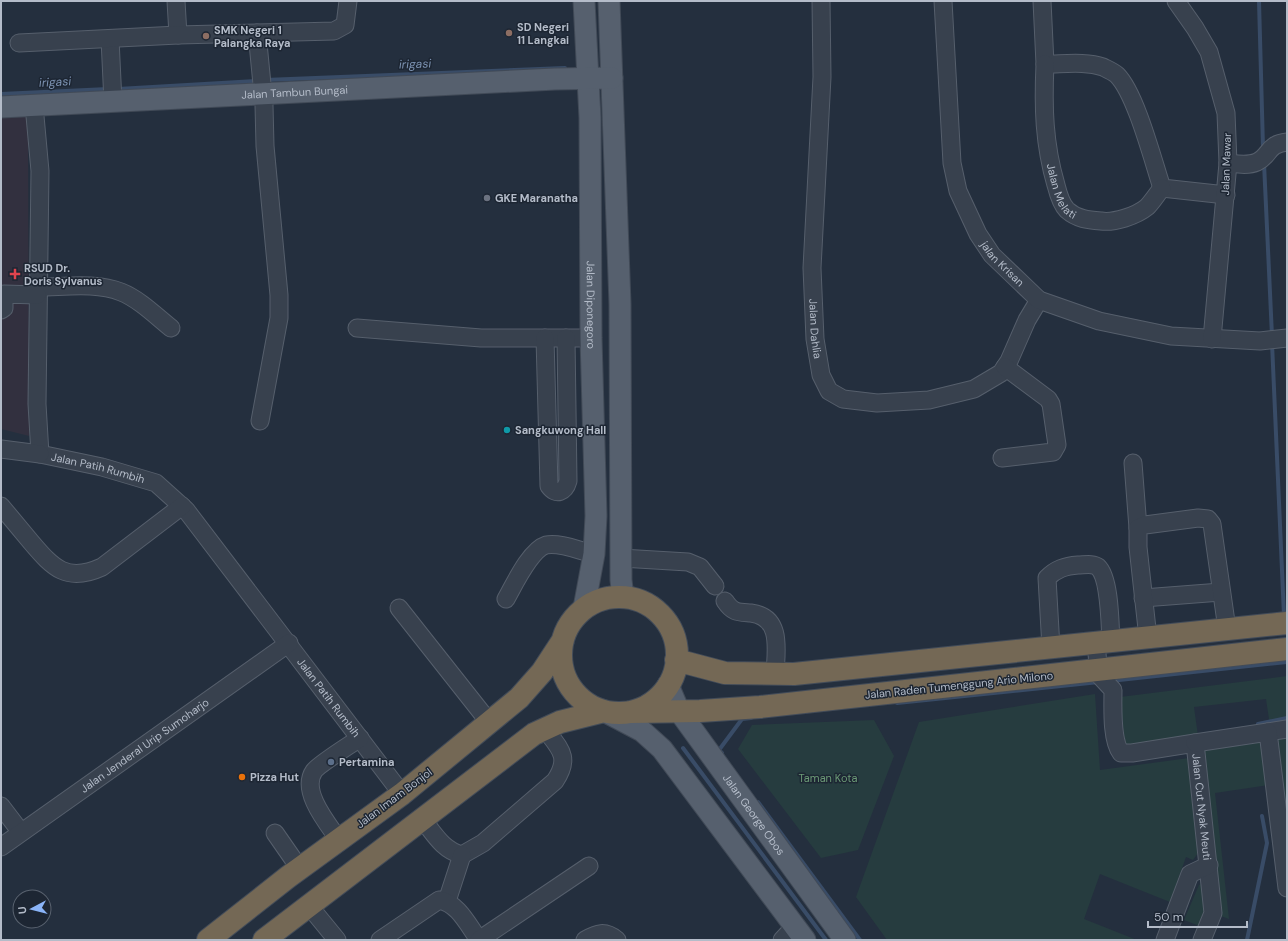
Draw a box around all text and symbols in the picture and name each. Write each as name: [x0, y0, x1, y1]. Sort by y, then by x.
place label: SD Negeri 11 Langkai: [517, 20, 569, 47]
place label: SMK Negeri 1 Palangka Raya: [214, 23, 290, 50]
marker: SD Negeri 11 Langkai: [504, 28, 514, 38]
marker: SMK Negeri 1 Palangka Raya: [201, 31, 211, 41]
water label: irigasi: [399, 55, 433, 73]
water label: irigasi: [38, 73, 73, 91]
street label: Jalan Tambun Bungai: [241, 82, 348, 102]
street label: Jalan Mawar: [1218, 133, 1234, 195]
street label: Jalan Melati: [1044, 162, 1079, 222]
place label: GKE Maranatha: [495, 191, 578, 205]
marker: GKE Maranatha: [482, 193, 492, 203]
street label: jalan Krisan: [977, 238, 1027, 289]
place label: RSUD Dr. Doris Sylvanus: [24, 261, 103, 288]
street label: Jalan Diponegoro: [584, 261, 598, 349]
marker: RSUD Dr. Doris Sylvanus: [9, 268, 21, 280]
street label: Jalan Dahlia: [806, 298, 825, 360]
place label: Sangkuwong Hall: [515, 423, 606, 437]
marker: Sangkuwong Hall: [502, 425, 512, 435]
street label: Jalan Patih Rumbih: [50, 450, 146, 486]
street label: Jalan Patih Rumbih: [294, 655, 363, 740]
street label: Jalan Raden Tumenggung Ario Milono: [864, 668, 1054, 702]
street label: Jalan Jenderal Urip Sumoharjo: [78, 695, 212, 796]
street label: Jalan Cut Nyak Meuti: [1189, 753, 1214, 861]
place label: Pertamina: [339, 755, 394, 769]
marker: Pertamina: [326, 757, 336, 767]
street label: Jalan Imam Bonjol: [353, 765, 435, 831]
place label: Pizza Hut: [250, 770, 299, 784]
street label: Jalan George Obos: [720, 771, 788, 858]
park label: Taman Kota: [798, 771, 858, 785]
marker: Pizza Hut: [237, 772, 247, 782]
north arrow: [12, 889, 52, 929]
scale bar: [1148, 903, 1247, 929]
text: U: [15, 906, 29, 915]
text: 50 m: [1154, 909, 1183, 925]

